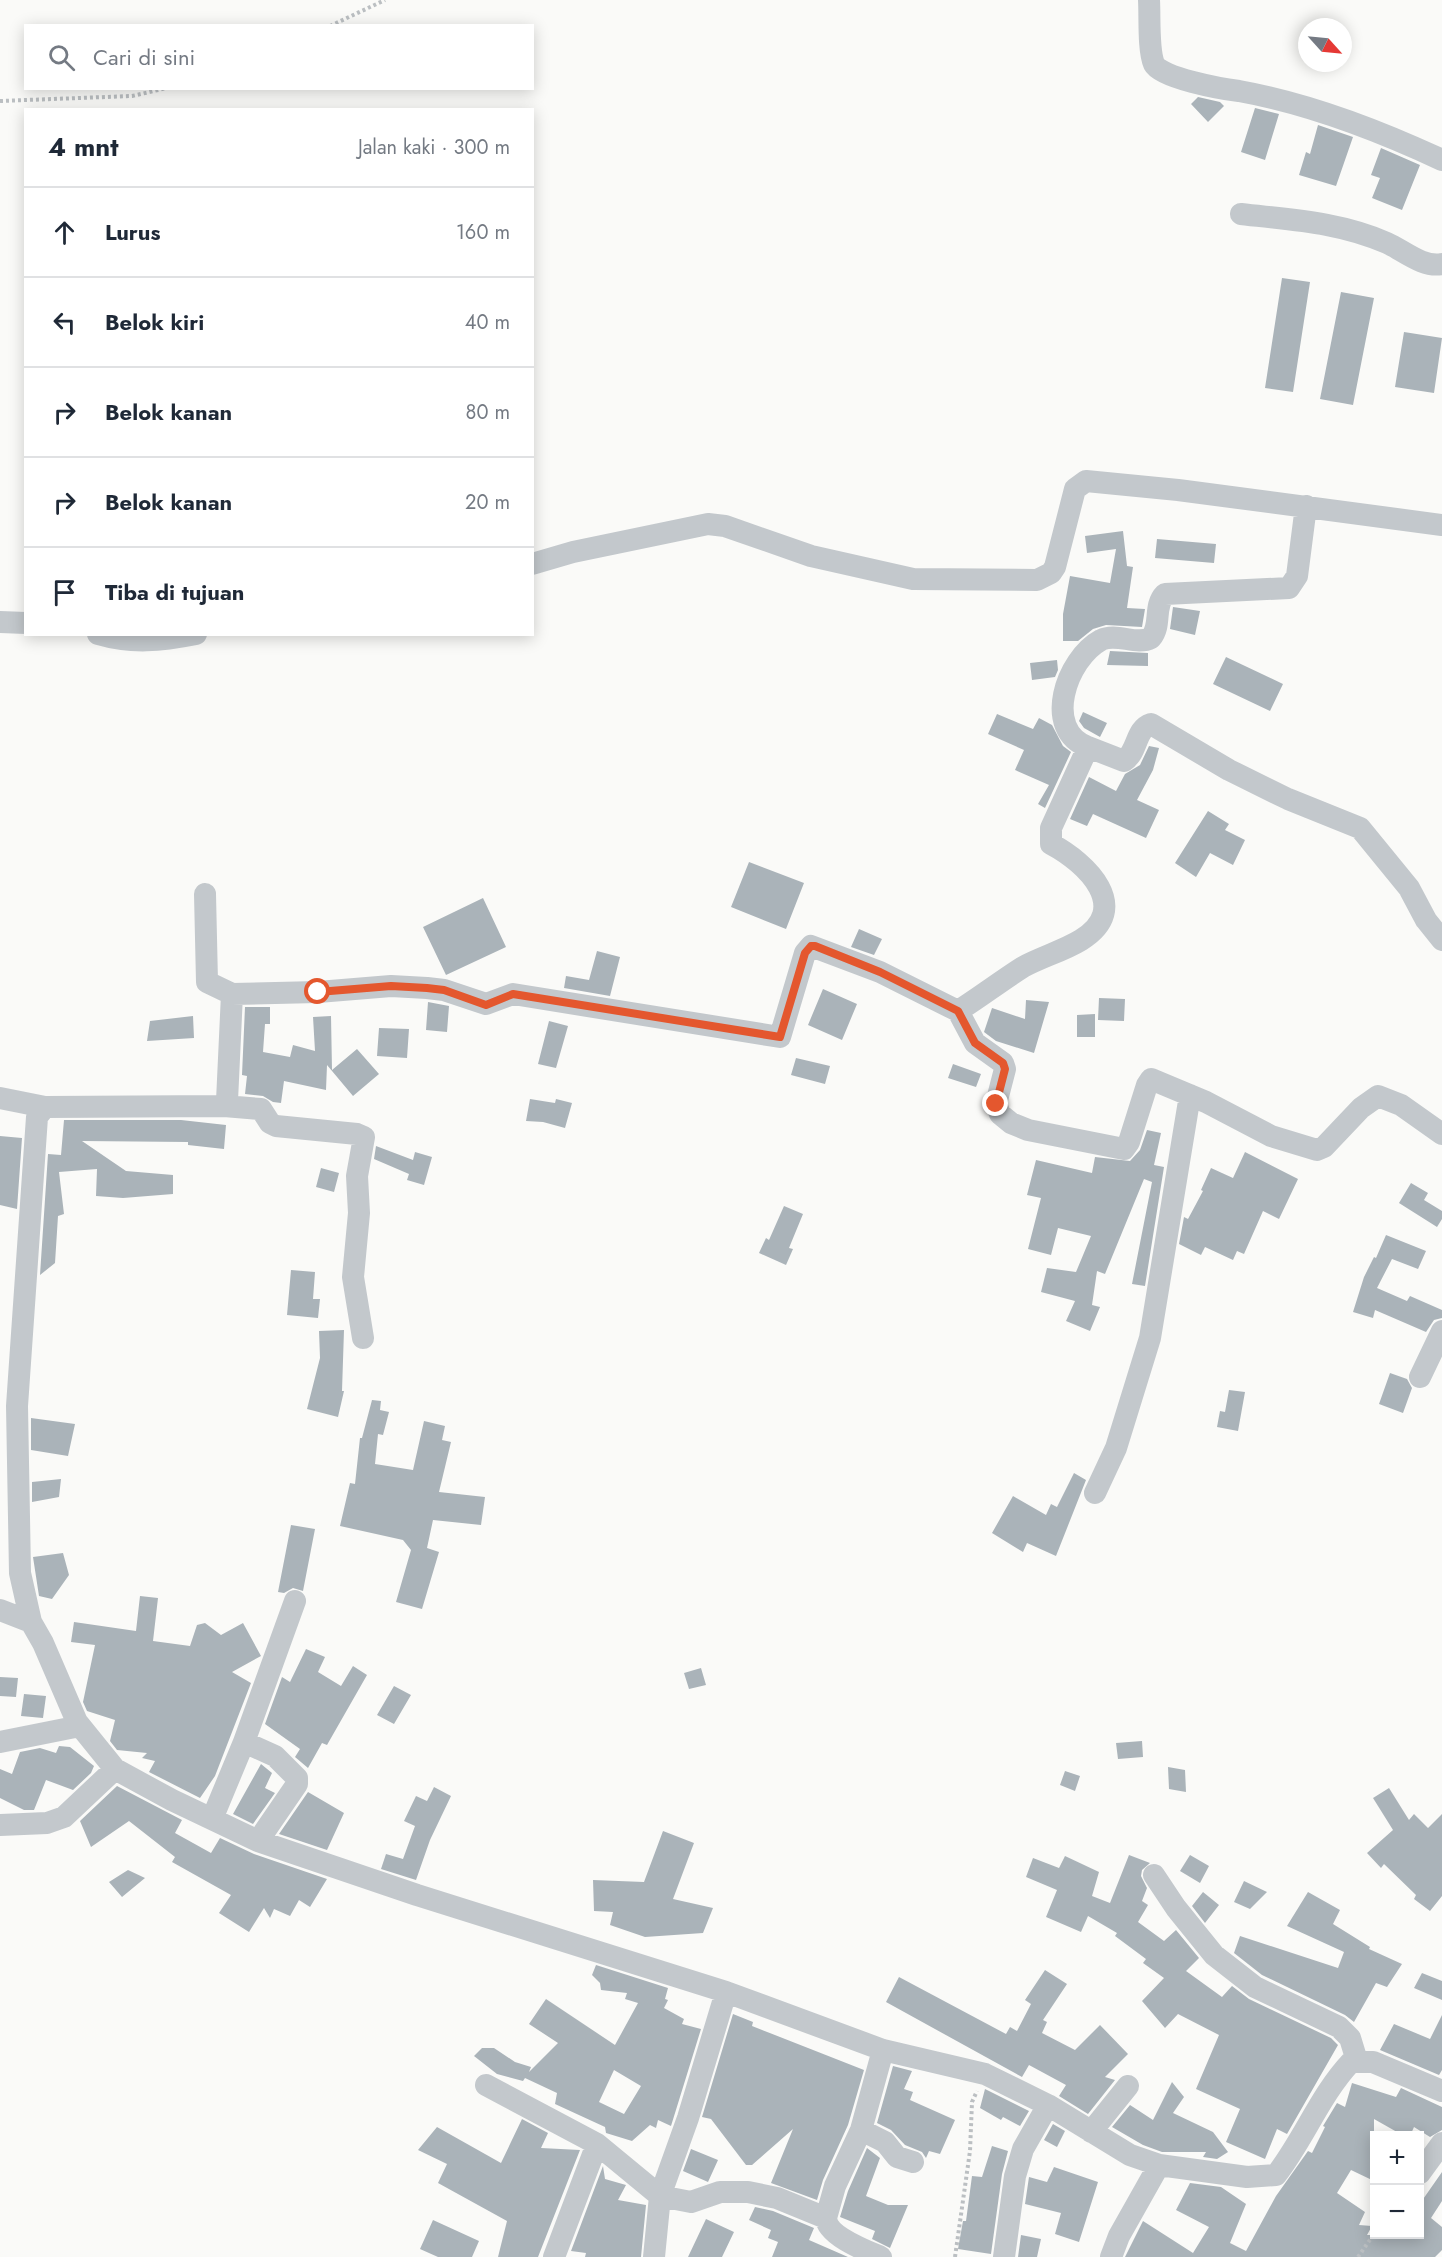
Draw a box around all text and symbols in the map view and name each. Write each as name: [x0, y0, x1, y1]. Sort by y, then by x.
north arrow: [1298, 18, 1352, 72]
search box: [24, 24, 534, 90]
icon: search: [45, 41, 78, 74]
text: Cari di sini: [93, 41, 195, 73]
text: 4 mnt: [48, 128, 119, 166]
text: Jalan kaki · 300 m: [358, 133, 510, 162]
icon: ahead: [48, 216, 81, 249]
text: Lurus: [105, 216, 161, 248]
text: 160 m: [456, 218, 510, 247]
icon: left: [48, 306, 81, 339]
text: Belok kiri: [105, 306, 204, 338]
text: 40 m: [465, 308, 510, 337]
icon: right: [48, 396, 81, 429]
text: Belok kanan: [105, 396, 232, 428]
text: 80 m: [465, 398, 510, 427]
icon: right: [48, 486, 81, 519]
text: Belok kanan: [105, 486, 232, 518]
text: 20 m: [465, 488, 510, 517]
icon: arrive: [48, 576, 81, 609]
text: Tiba di tujuan: [105, 576, 244, 608]
route start: [304, 978, 330, 1004]
route end: [982, 1090, 1008, 1116]
map controls: [1370, 2131, 1424, 2239]
button: +: [1370, 2131, 1424, 2185]
button: −: [1370, 2185, 1424, 2239]

